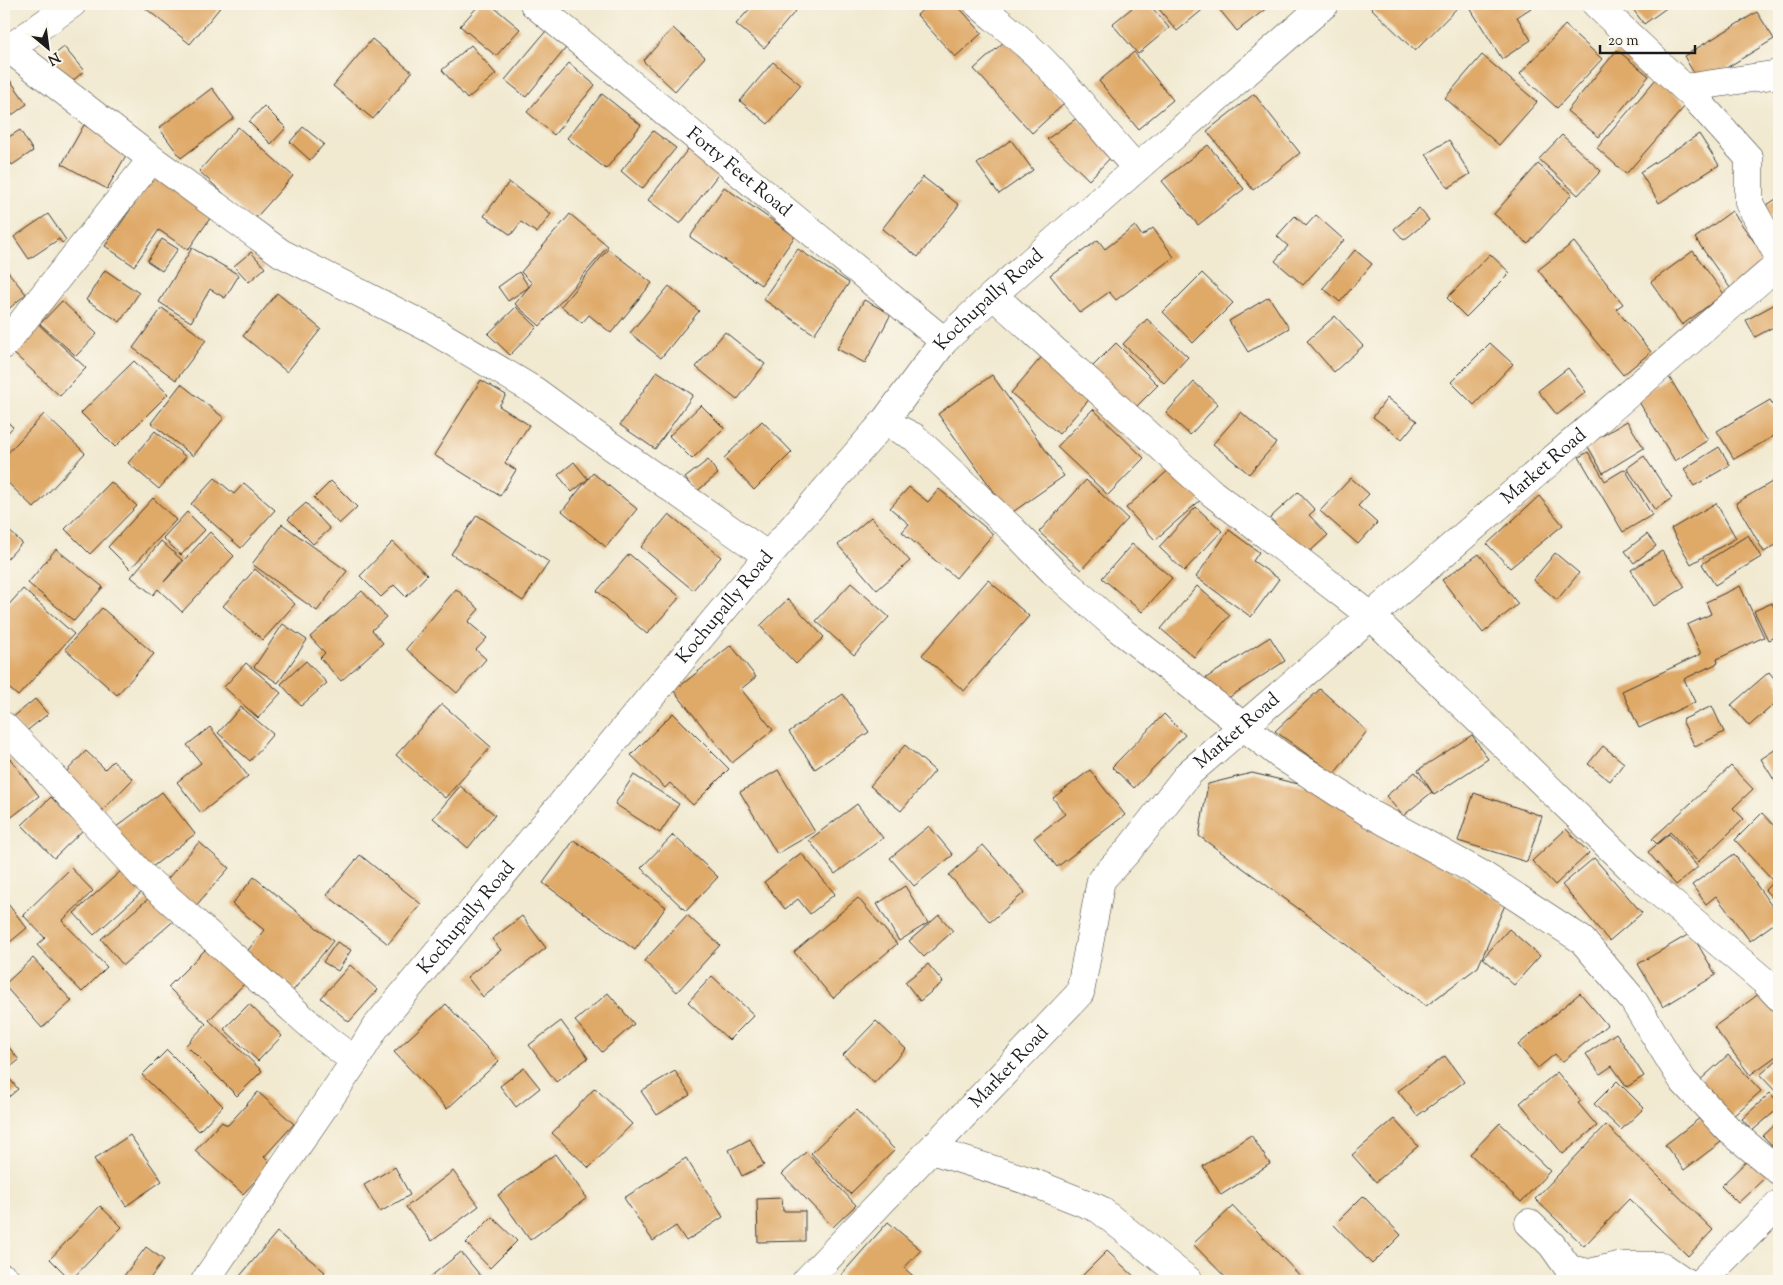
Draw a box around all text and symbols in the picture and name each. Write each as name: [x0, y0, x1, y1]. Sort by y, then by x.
north arrow: [22, 22, 72, 72]
scale bar: [1600, 22, 1696, 54]
text: 20 m: [1608, 31, 1639, 52]
text: N: [44, 46, 63, 69]
street label: Forty Feet Road: [680, 121, 797, 224]
street label: Kochupally Road: [928, 243, 1050, 356]
street label: Market Road: [1495, 422, 1593, 511]
street label: Kochupally Road: [670, 545, 780, 670]
street label: Market Road: [1189, 687, 1286, 776]
street label: Kochupally Road: [411, 855, 522, 980]
street label: Market Road: [963, 1020, 1056, 1115]

